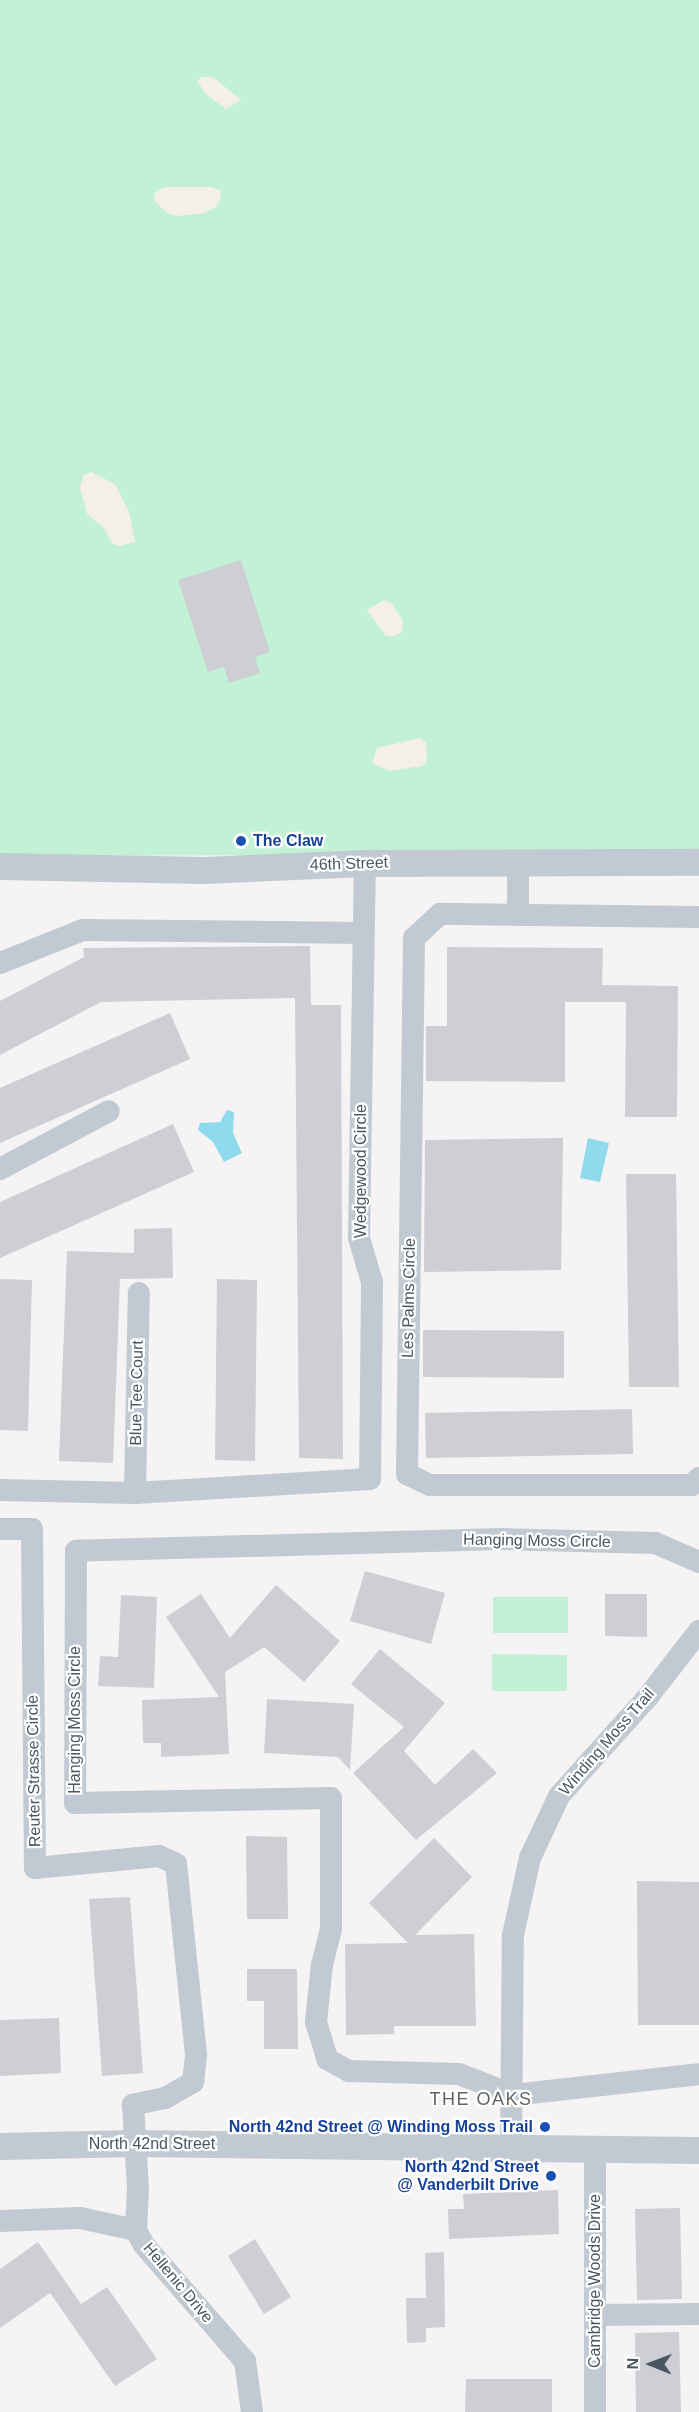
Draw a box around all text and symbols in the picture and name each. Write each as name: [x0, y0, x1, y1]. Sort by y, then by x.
place label: The Claw: [253, 831, 323, 851]
marker: The Claw: [234, 834, 248, 848]
street label: 46th Street: [310, 853, 388, 875]
street label: Wedgewood Circle: [351, 1104, 371, 1238]
street label: Les Palms Circle: [398, 1238, 420, 1358]
street label: Blue Tee Court: [126, 1340, 148, 1446]
street label: Hanging Moss Circle: [463, 1530, 611, 1552]
street label: Hanging Moss Circle: [65, 1646, 85, 1794]
street label: Winding Moss Trail: [555, 1685, 659, 1799]
street label: Reuter Strasse Circle: [23, 1695, 45, 1847]
district label: THE OAKS: [429, 2088, 533, 2110]
place label: North 42nd Street @ Winding Moss Trail: [229, 2117, 533, 2137]
marker: North 42nd Street @ Winding Moss Trail: [538, 2120, 552, 2134]
street label: North 42nd Street: [89, 2134, 215, 2154]
place label: North 42nd Street @ Vanderbilt Drive: [397, 2157, 539, 2195]
marker: North 42nd Street @ Vanderbilt Drive: [544, 2169, 558, 2183]
street label: Cambridge Woods Drive: [585, 2194, 605, 2368]
street label: Hellenic Drive: [139, 2239, 217, 2327]
north arrow: [621, 2334, 681, 2394]
text: N: [624, 2358, 641, 2370]

